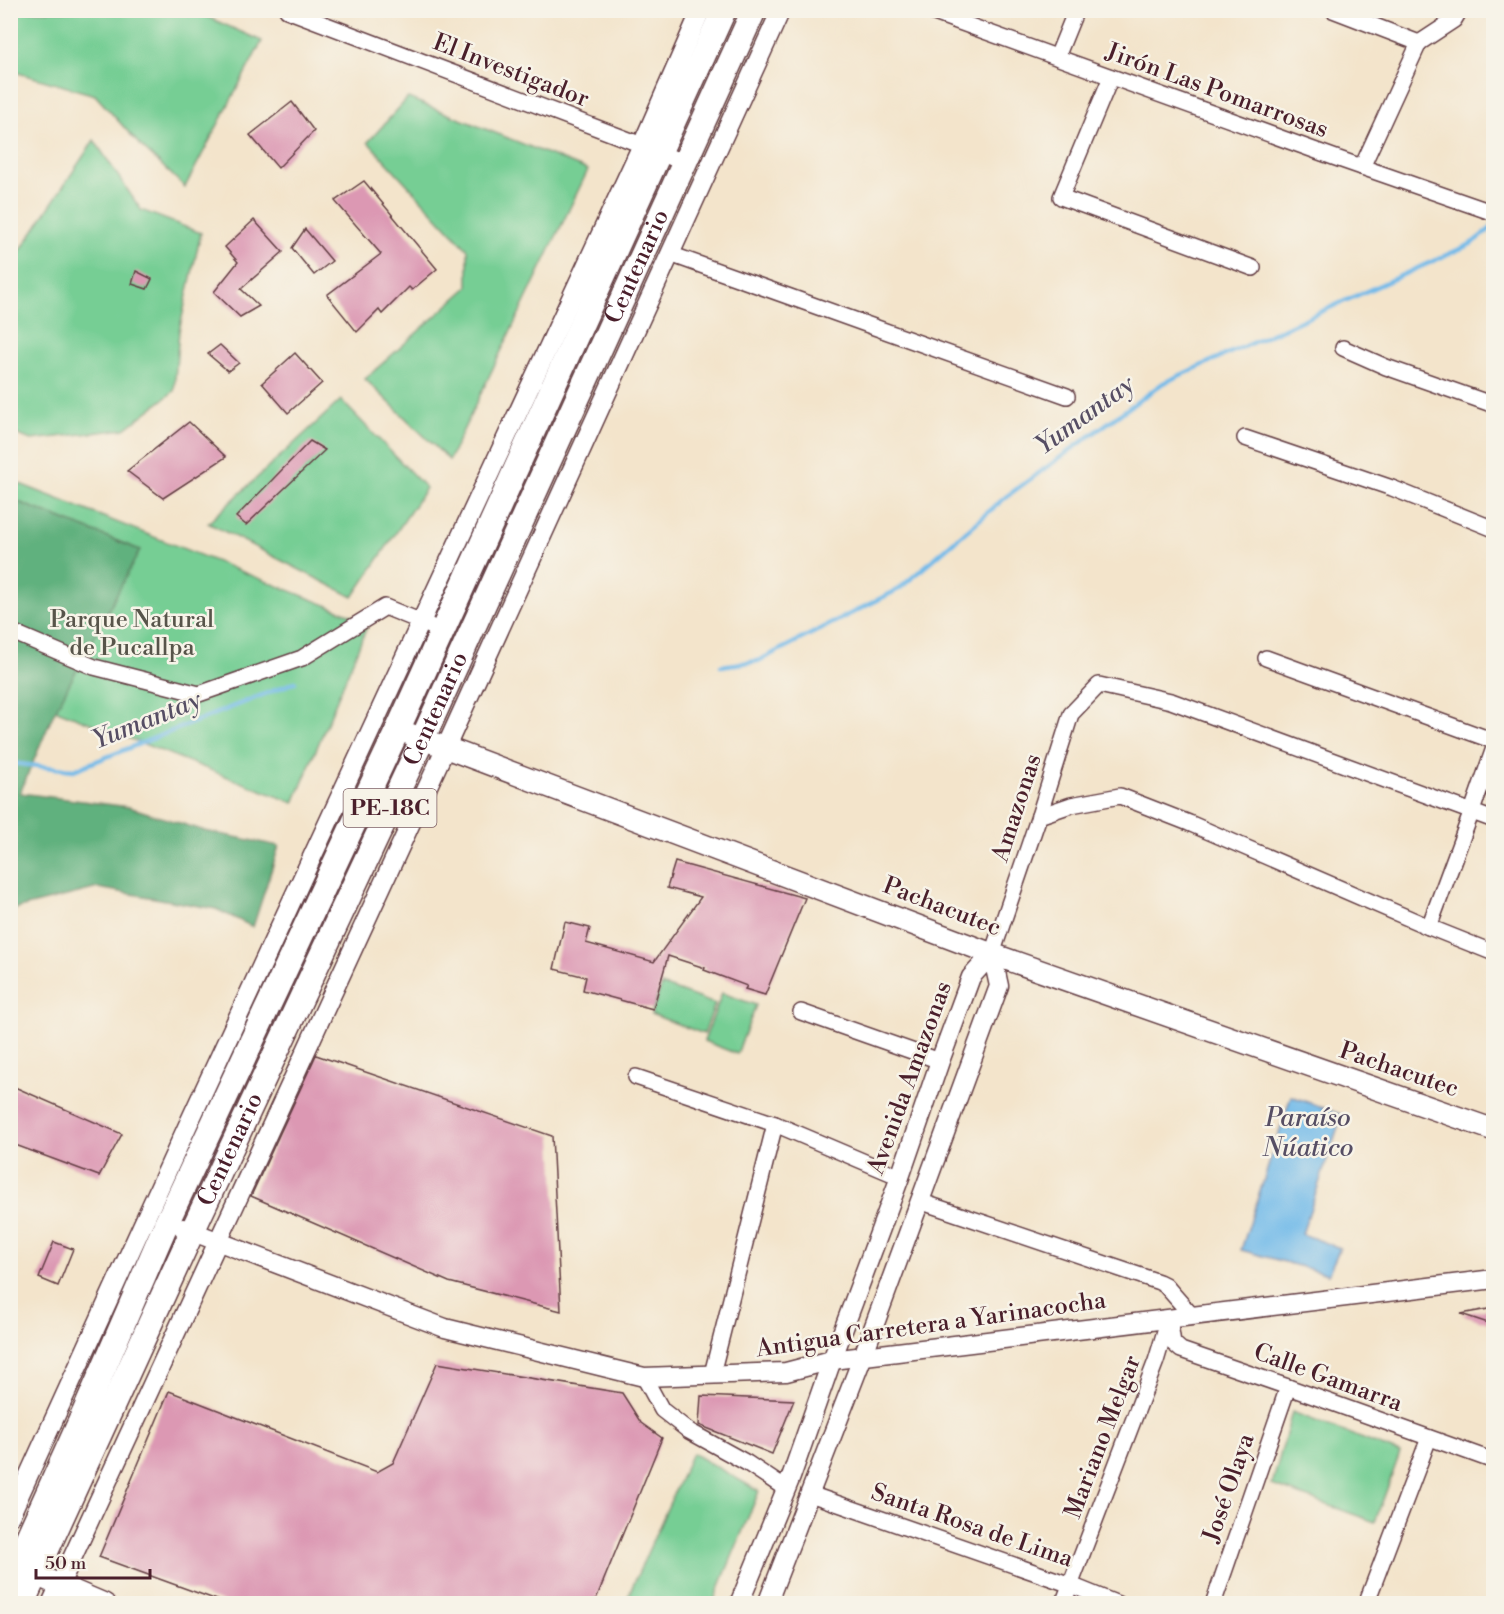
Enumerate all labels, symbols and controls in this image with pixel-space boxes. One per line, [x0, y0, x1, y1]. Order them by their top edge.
street label: El Investigador [429, 27, 593, 115]
street label: Jirón Las Pomarrosas [1101, 36, 1332, 145]
street label: Centenario [598, 205, 676, 329]
water label: Yumantay [1029, 368, 1141, 462]
park label: Parque Natural de Pucallpa [50, 605, 214, 663]
street label: Centenario [397, 647, 475, 771]
water label: Yumantay [88, 684, 206, 756]
street label: Amazonas [985, 750, 1049, 867]
road number: PE-18C [344, 789, 436, 827]
street label: Pachacutec [879, 871, 1005, 943]
street label: Avenida Amazonas [861, 977, 959, 1180]
street label: Pachacutec [1335, 1036, 1463, 1104]
street label: Centenario [191, 1088, 270, 1211]
water label: Paraíso Núatico [1261, 1102, 1354, 1164]
street label: Antigua Carretera a Yarinacocha [753, 1285, 1109, 1365]
street label: Calle Gamarra [1249, 1337, 1407, 1419]
street label: Mariano Melgar [1058, 1351, 1148, 1523]
street label: José Olaya [1196, 1429, 1262, 1547]
street label: Santa Rosa de Lima [867, 1477, 1078, 1575]
scale bar [36, 1542, 150, 1580]
text: 50 m [45, 1552, 87, 1575]

